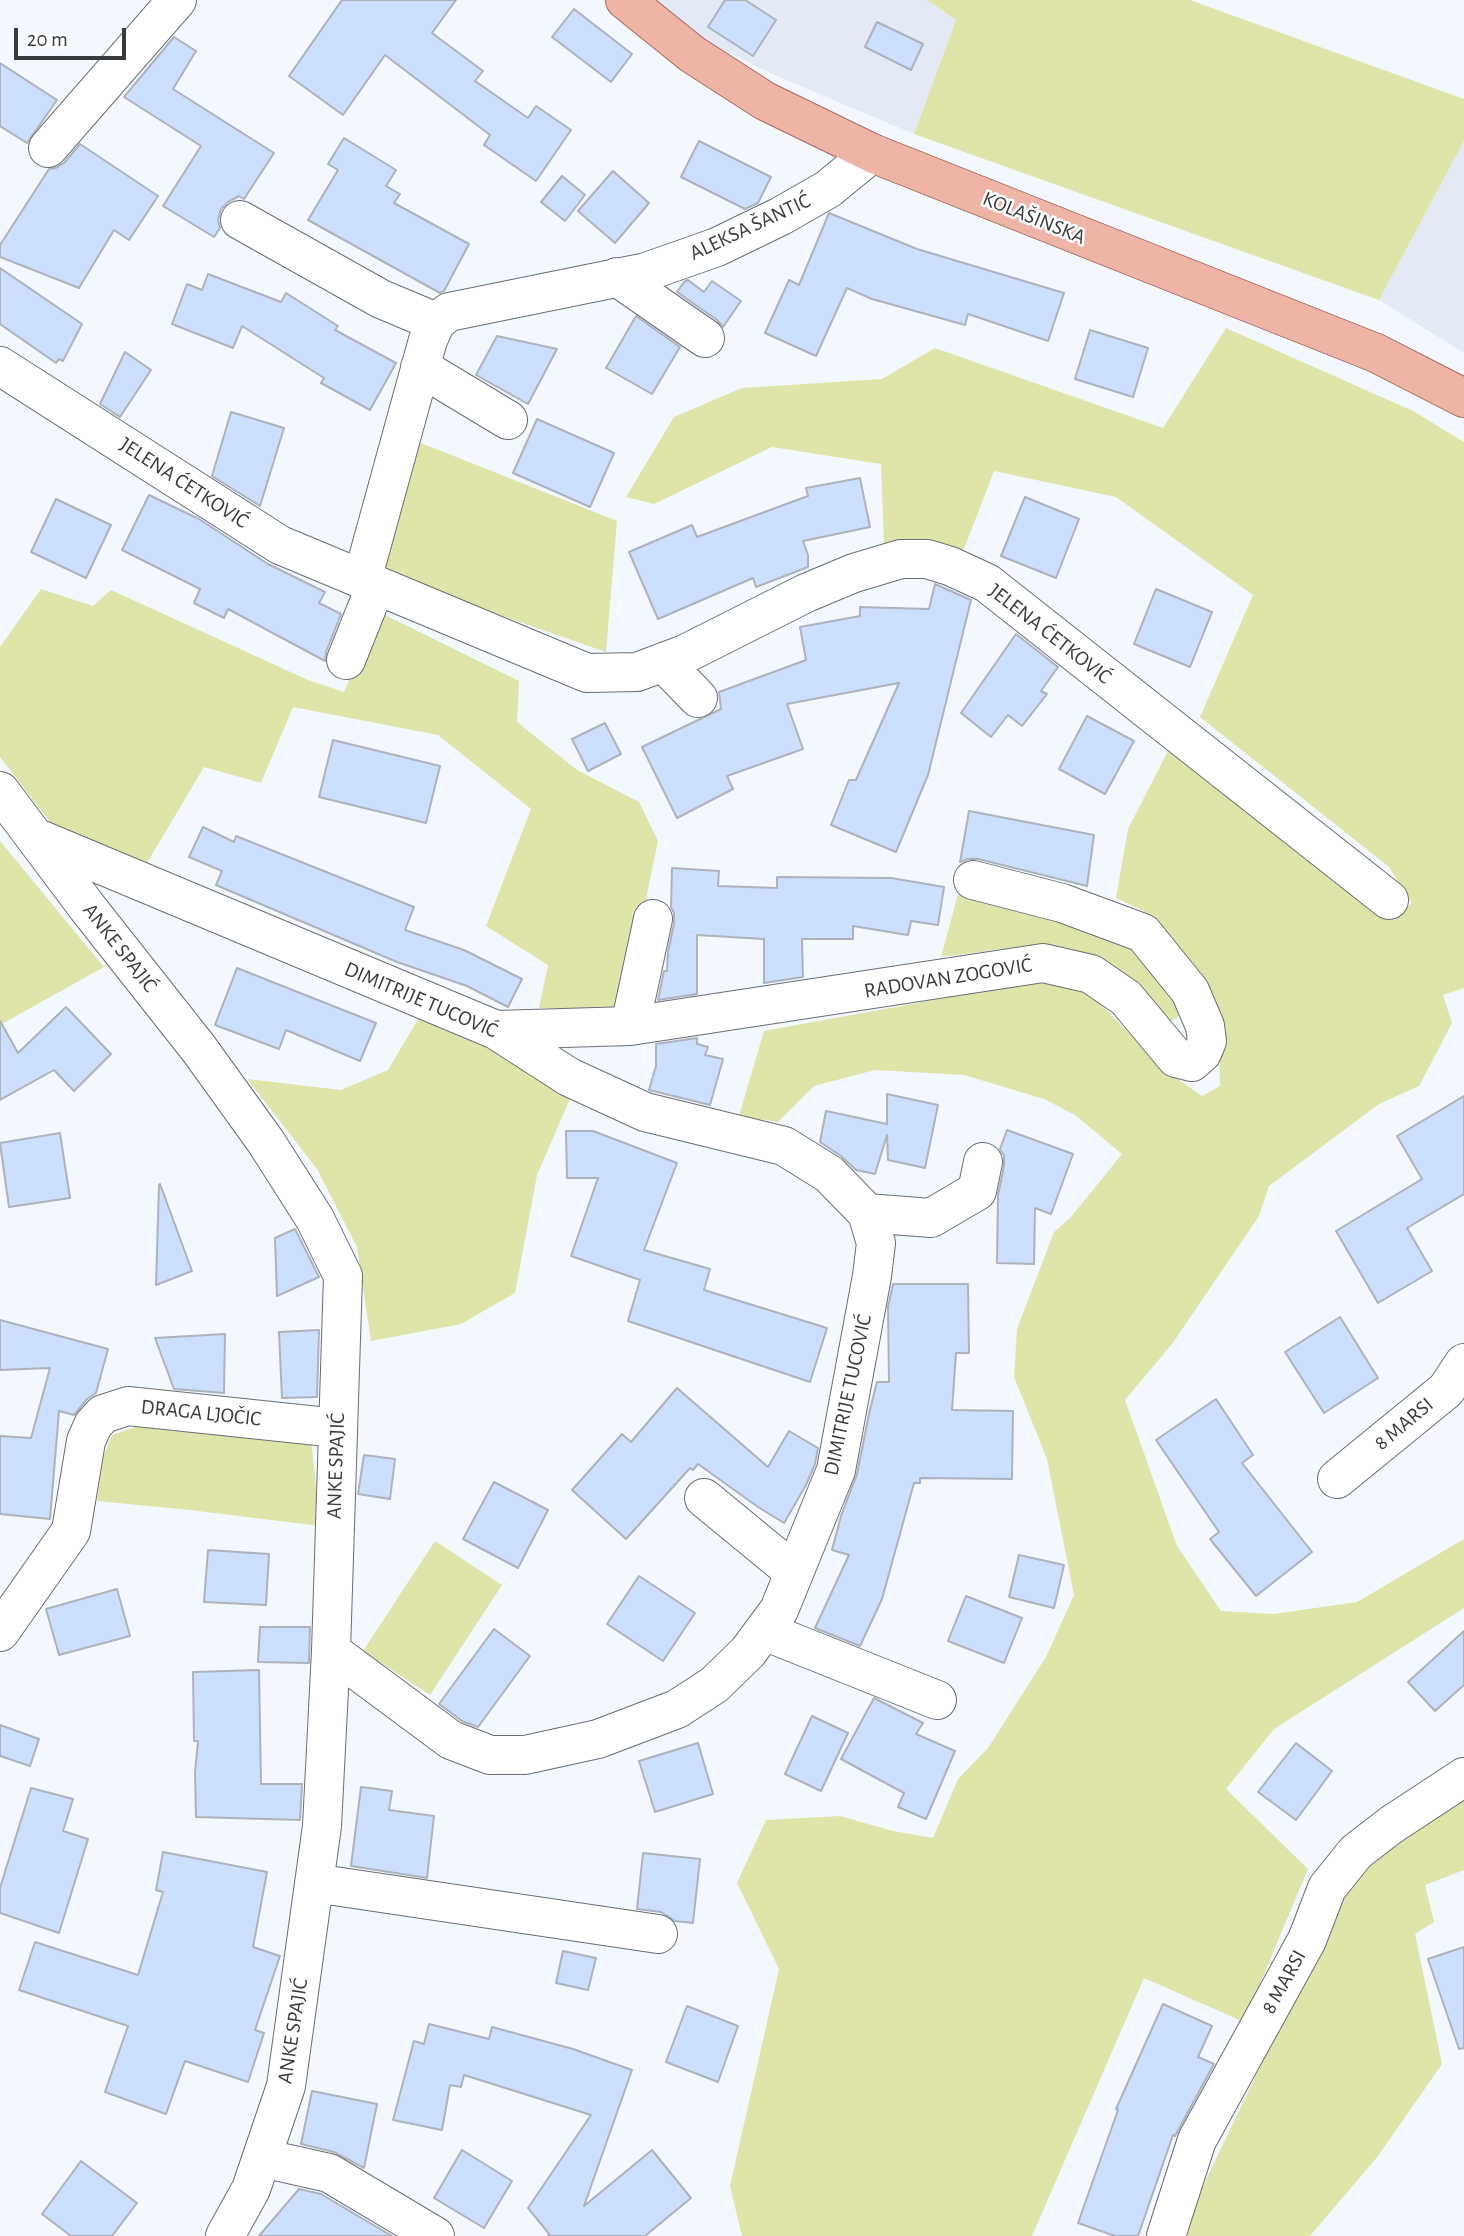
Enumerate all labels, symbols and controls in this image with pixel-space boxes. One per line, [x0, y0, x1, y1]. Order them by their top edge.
scale bar [18, 14, 130, 58]
text: 20 m [27, 29, 68, 50]
street label: KOLAŠINSKA [979, 186, 1089, 250]
street label: ALEKSA ŠANTIĆ [686, 188, 814, 266]
street label: JELENA ĆETKOVIĆ [115, 432, 253, 534]
street label: JELENA ĆETKOVIĆ [984, 578, 1116, 690]
street label: ANKE SPAJIĆ [77, 898, 163, 998]
street label: RADOVAN ZOGOVIĆ [862, 952, 1034, 1004]
street label: DIMITRIJE TUCOVIĆ [341, 956, 501, 1044]
street label: DIMITRIJE TUCOVIĆ [819, 1312, 877, 1478]
street label: 8 MARSI [1369, 1392, 1439, 1456]
street label: DRAGA LJOČIC [140, 1394, 262, 1432]
street label: ANKE SPAJIĆ [322, 1413, 350, 1519]
street label: 8 MARSI [1256, 1946, 1312, 2018]
street label: ANKE SPAJIĆ [272, 1977, 314, 2085]

